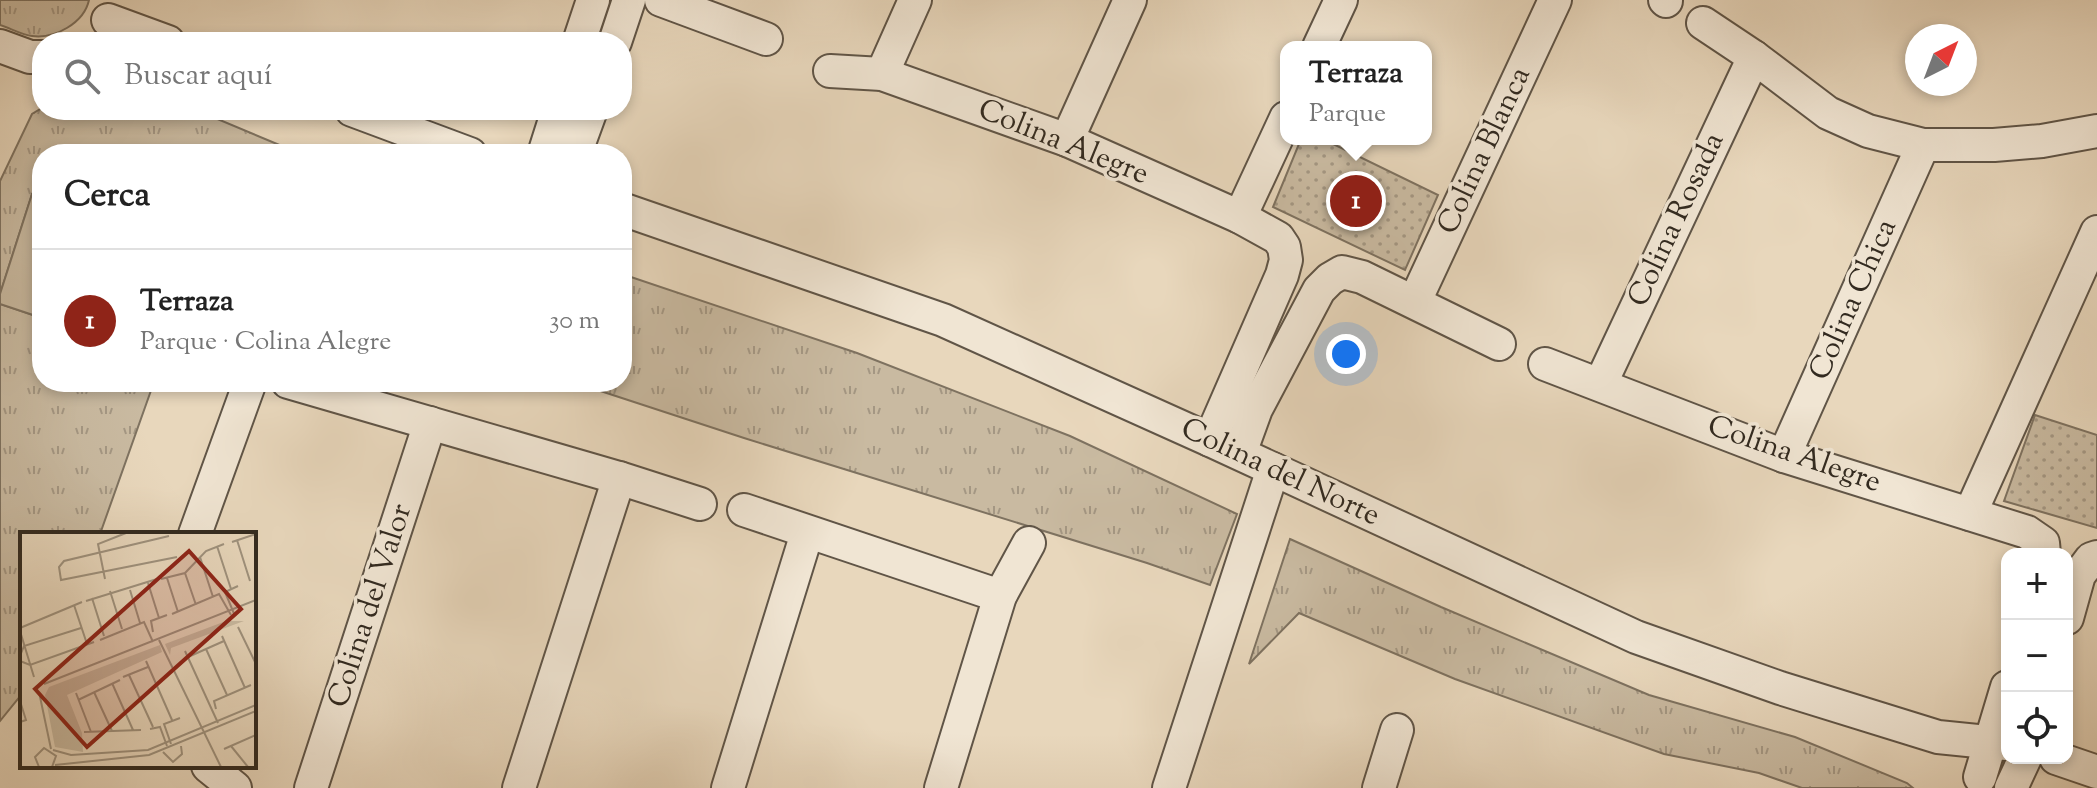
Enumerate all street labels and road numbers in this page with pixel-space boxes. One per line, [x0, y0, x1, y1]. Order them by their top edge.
street label: Colina Blanca [1427, 60, 1543, 242]
street label: Colina Alegre [971, 89, 1155, 197]
street label: Colina Rosada [1618, 126, 1736, 314]
street label: Colina Chica [1799, 213, 1909, 387]
street label: Colina Alegre [1702, 405, 1886, 505]
street label: Colina del Norte [1173, 408, 1387, 538]
street label: Colina del Valor [318, 499, 424, 713]

